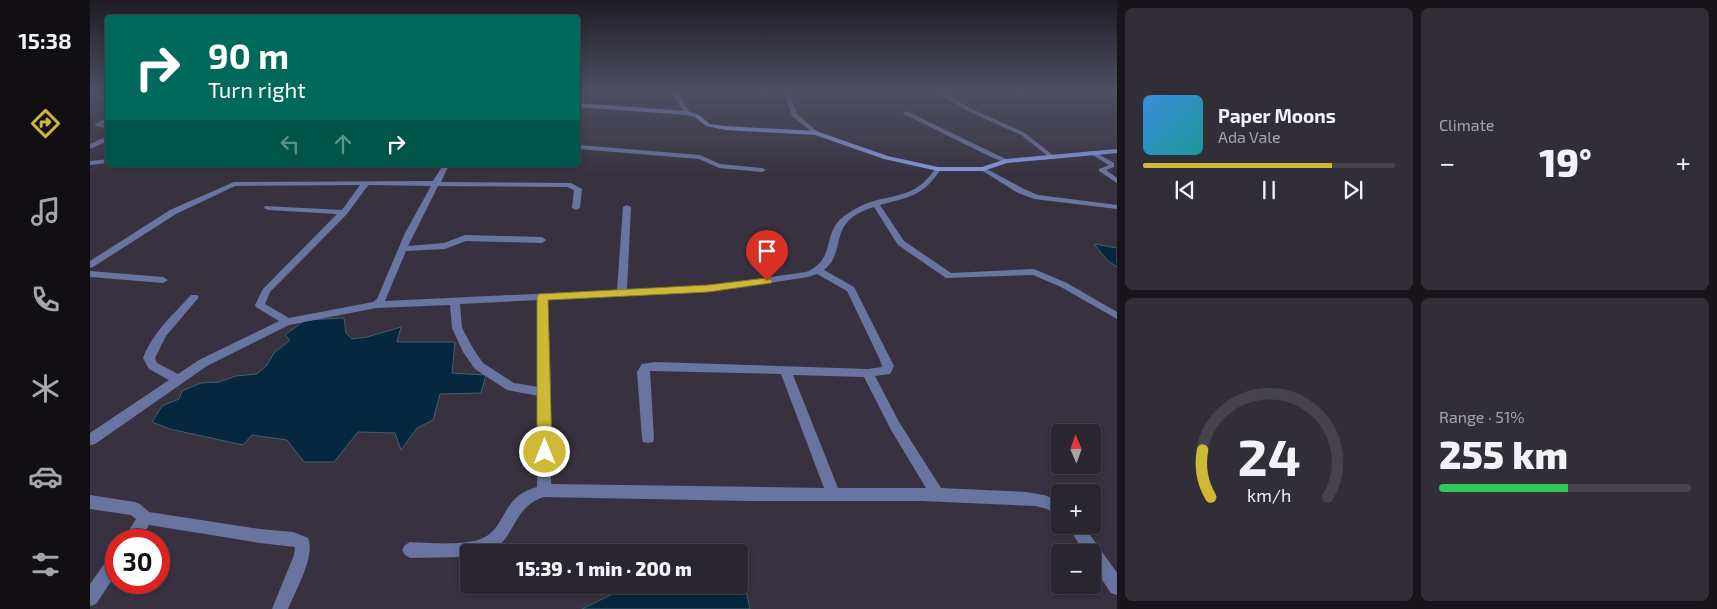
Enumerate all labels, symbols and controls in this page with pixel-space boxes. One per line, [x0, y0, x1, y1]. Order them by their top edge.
text: 15:38 [18, 27, 72, 53]
text: 90 m [208, 34, 289, 76]
icon: right [125, 35, 190, 100]
text: Turn right [208, 76, 306, 102]
text: Paper Moons [1218, 104, 1336, 127]
icon: directions [28, 106, 63, 141]
text: Climate [1439, 115, 1494, 134]
text: Ada Vale [1218, 127, 1281, 146]
icon: left [276, 130, 304, 158]
icon: ahead [329, 130, 357, 158]
icon: right [382, 130, 410, 158]
text: 19° [1539, 139, 1592, 185]
text: − [1439, 145, 1455, 179]
text: + [1676, 145, 1691, 179]
icon: previous [1171, 176, 1199, 204]
icon: pause [1255, 176, 1283, 204]
icon: next [1339, 176, 1367, 204]
icon: music [28, 194, 63, 229]
pin [746, 230, 788, 281]
icon: arrive [753, 237, 781, 265]
icon: phone [28, 282, 63, 317]
icon: climate [28, 371, 63, 406]
text: Range · 51% [1439, 407, 1525, 426]
north arrow [1051, 424, 1101, 474]
map controls [1051, 424, 1101, 594]
text: 24 [1237, 424, 1301, 486]
position arrow [518, 425, 570, 477]
text: 255 km [1439, 431, 1568, 477]
icon: car [28, 459, 63, 494]
button: + [1051, 484, 1101, 534]
text: km/h [1247, 484, 1291, 506]
speed limit sign: 30 [105, 529, 170, 594]
button: − [1051, 544, 1101, 594]
icon: filters [28, 547, 63, 582]
text: 15:39 · 1 min · 200 m [516, 557, 692, 580]

